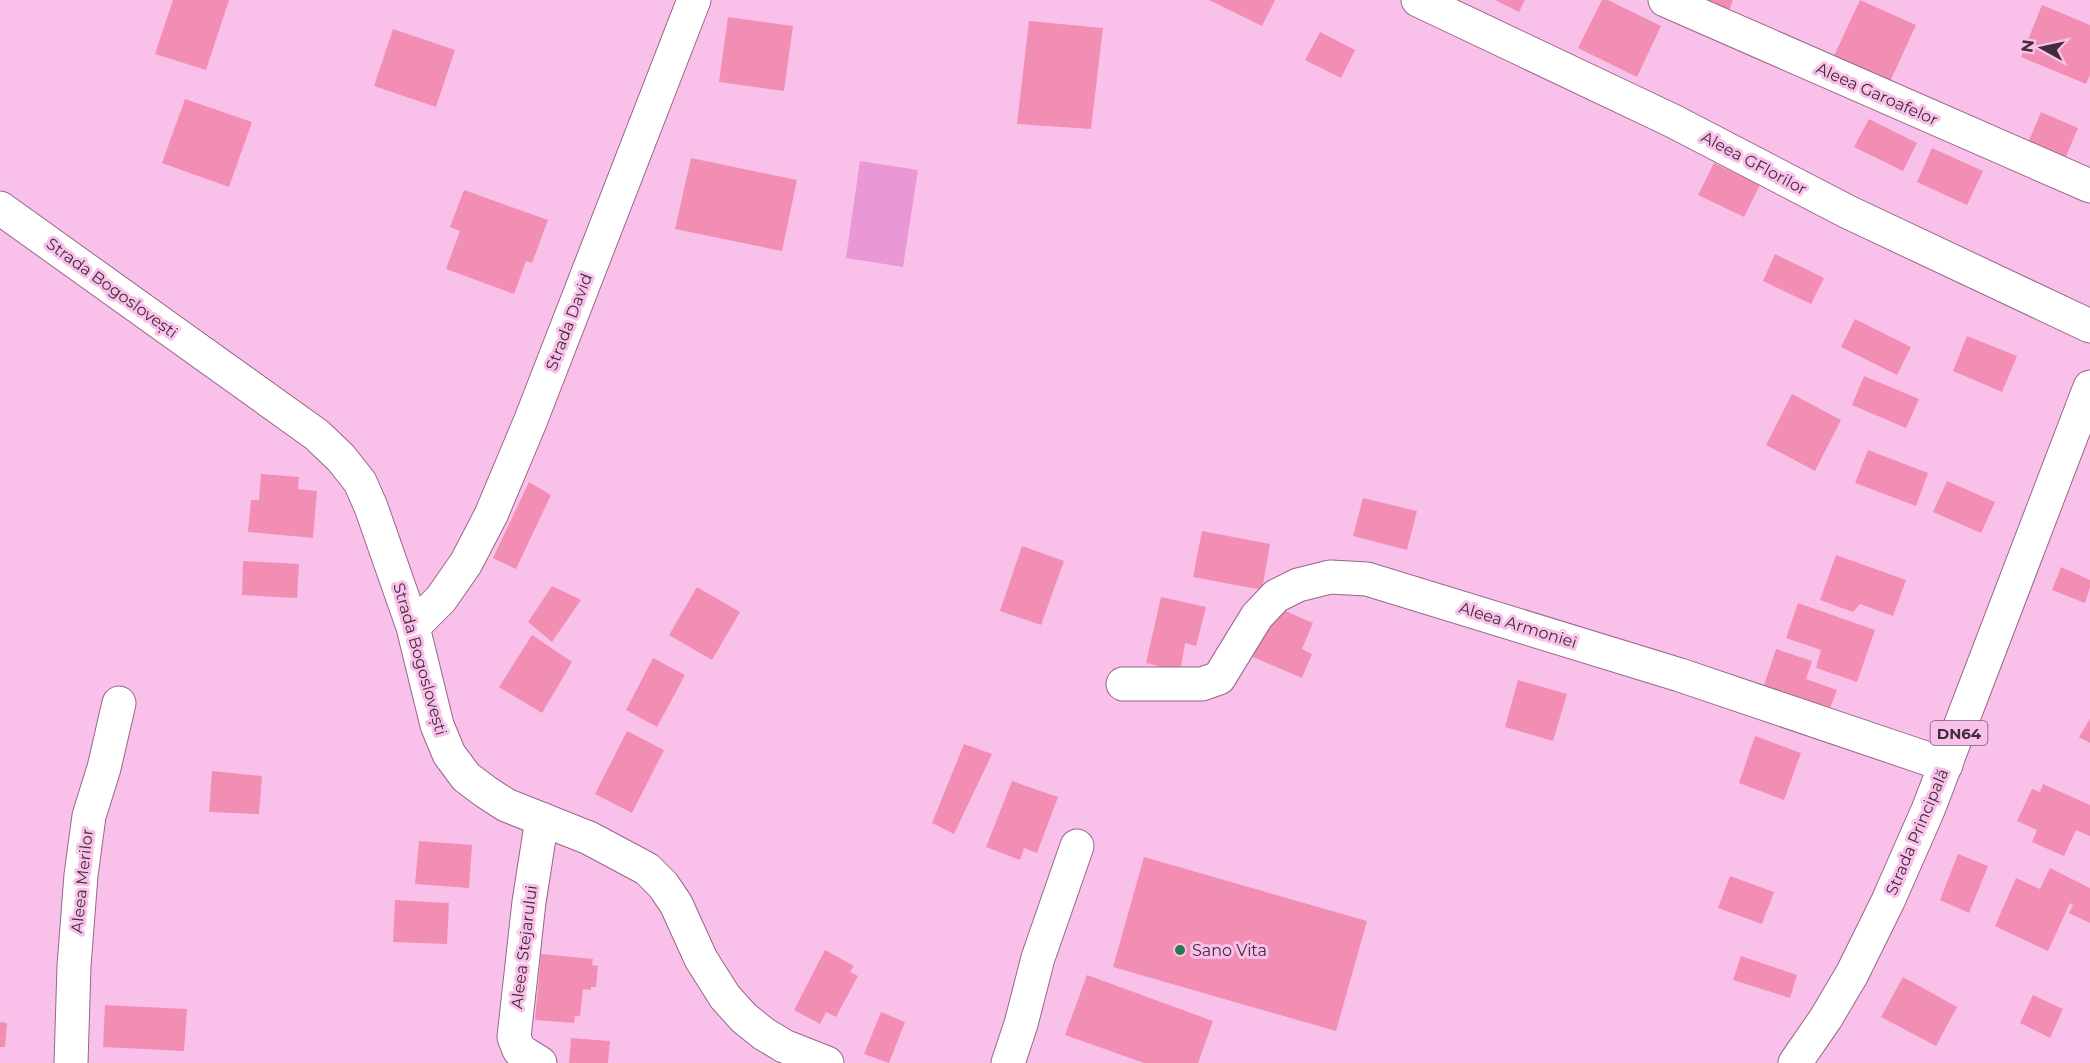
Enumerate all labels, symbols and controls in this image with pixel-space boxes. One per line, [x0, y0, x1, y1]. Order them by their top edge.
north arrow [2012, 18, 2072, 78]
text: N [2017, 38, 2038, 54]
street label: Aleea Garoafelor [1813, 59, 1941, 129]
street label: Aleea GFlorilor [1698, 127, 1810, 199]
street label: Strada Bogoslovești [42, 234, 181, 343]
street label: Strada David [542, 271, 596, 373]
street label: Strada Bogoslovești [388, 581, 451, 738]
street label: Aleea Armoniei [1457, 598, 1579, 652]
road number: DN64 [1930, 721, 1988, 745]
street label: Strada Principală [1882, 766, 1952, 898]
street label: Aleea Merilor [67, 828, 97, 934]
street label: Aleea Stejarului [507, 884, 541, 1010]
place label: Sano Vita [1192, 941, 1267, 960]
marker: Sano Vita [1173, 943, 1187, 957]

